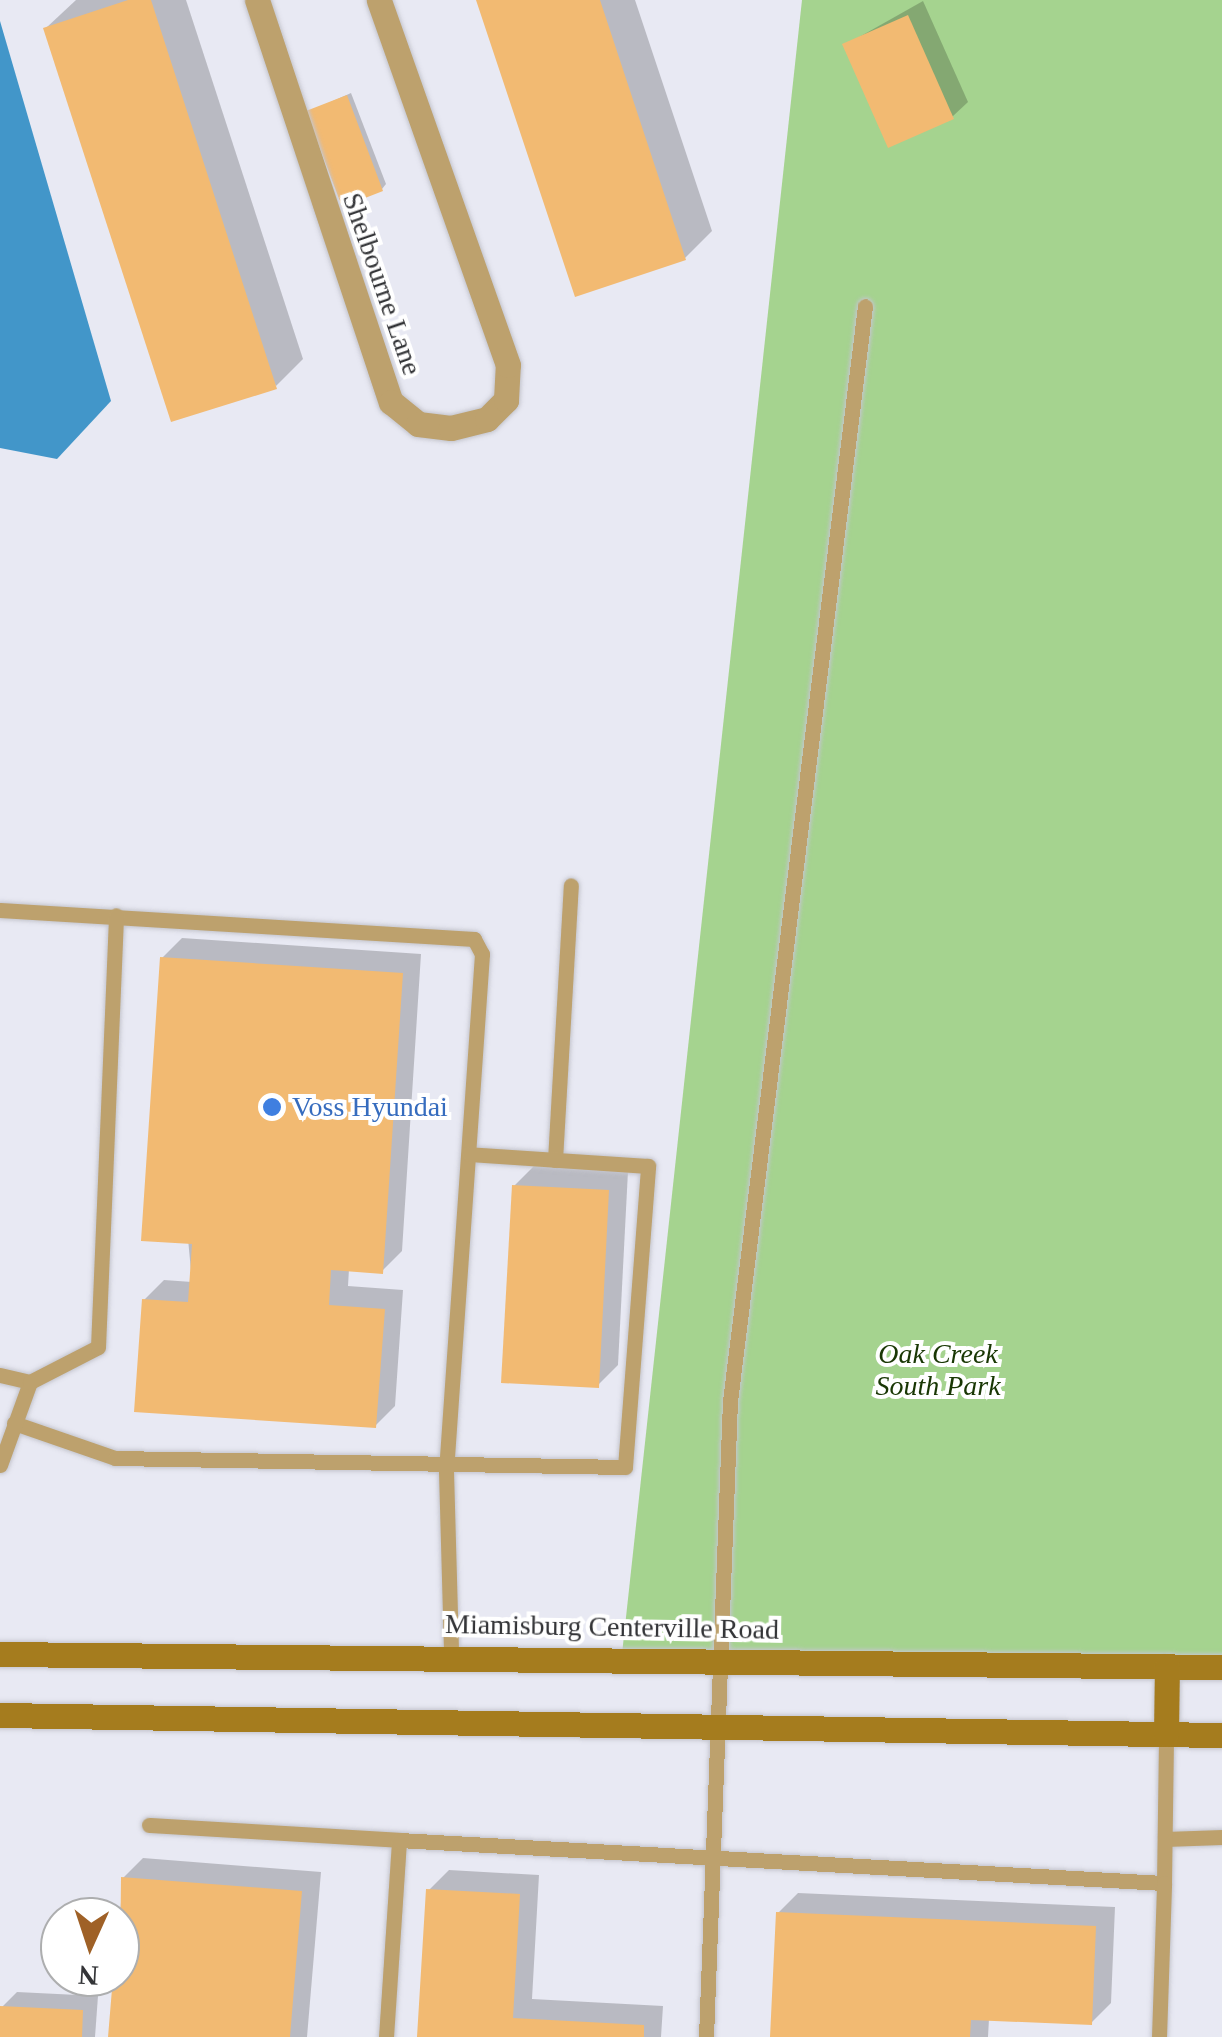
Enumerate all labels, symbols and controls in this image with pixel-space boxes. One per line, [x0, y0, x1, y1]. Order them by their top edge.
street label: Shelbourne Lane [335, 188, 429, 380]
place label: Voss Hyundai [292, 1090, 448, 1124]
marker: Voss Hyundai [261, 1096, 283, 1118]
park label: Oak Creek South Park [875, 1337, 1001, 1403]
street label: Miamisburg Centerville Road [445, 1607, 779, 1647]
north arrow [40, 1897, 140, 1997]
text: N [78, 1959, 99, 1991]

